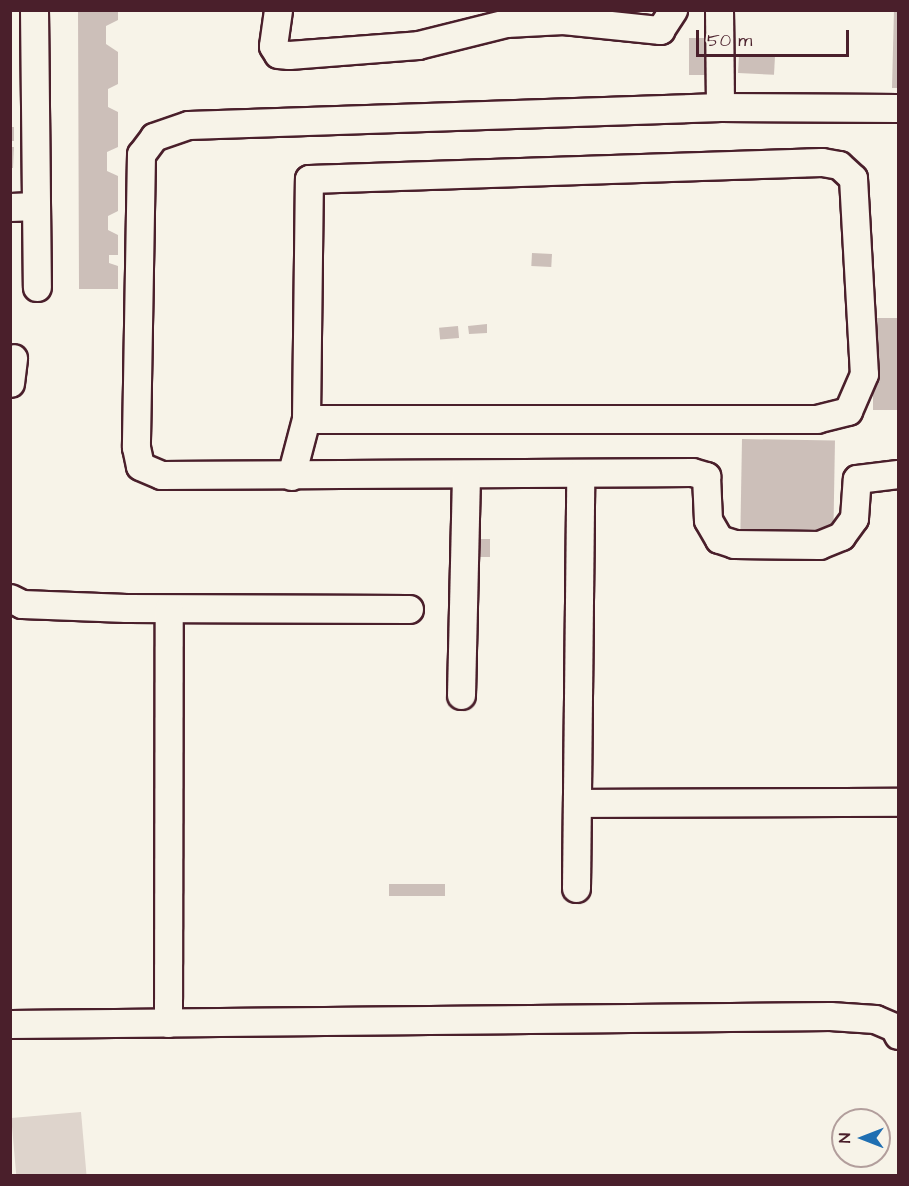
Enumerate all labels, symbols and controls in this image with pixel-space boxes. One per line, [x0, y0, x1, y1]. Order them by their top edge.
scale bar [699, 18, 852, 56]
text: 50 m [707, 28, 752, 53]
north arrow [831, 1108, 891, 1168]
text: N [834, 1133, 856, 1143]

